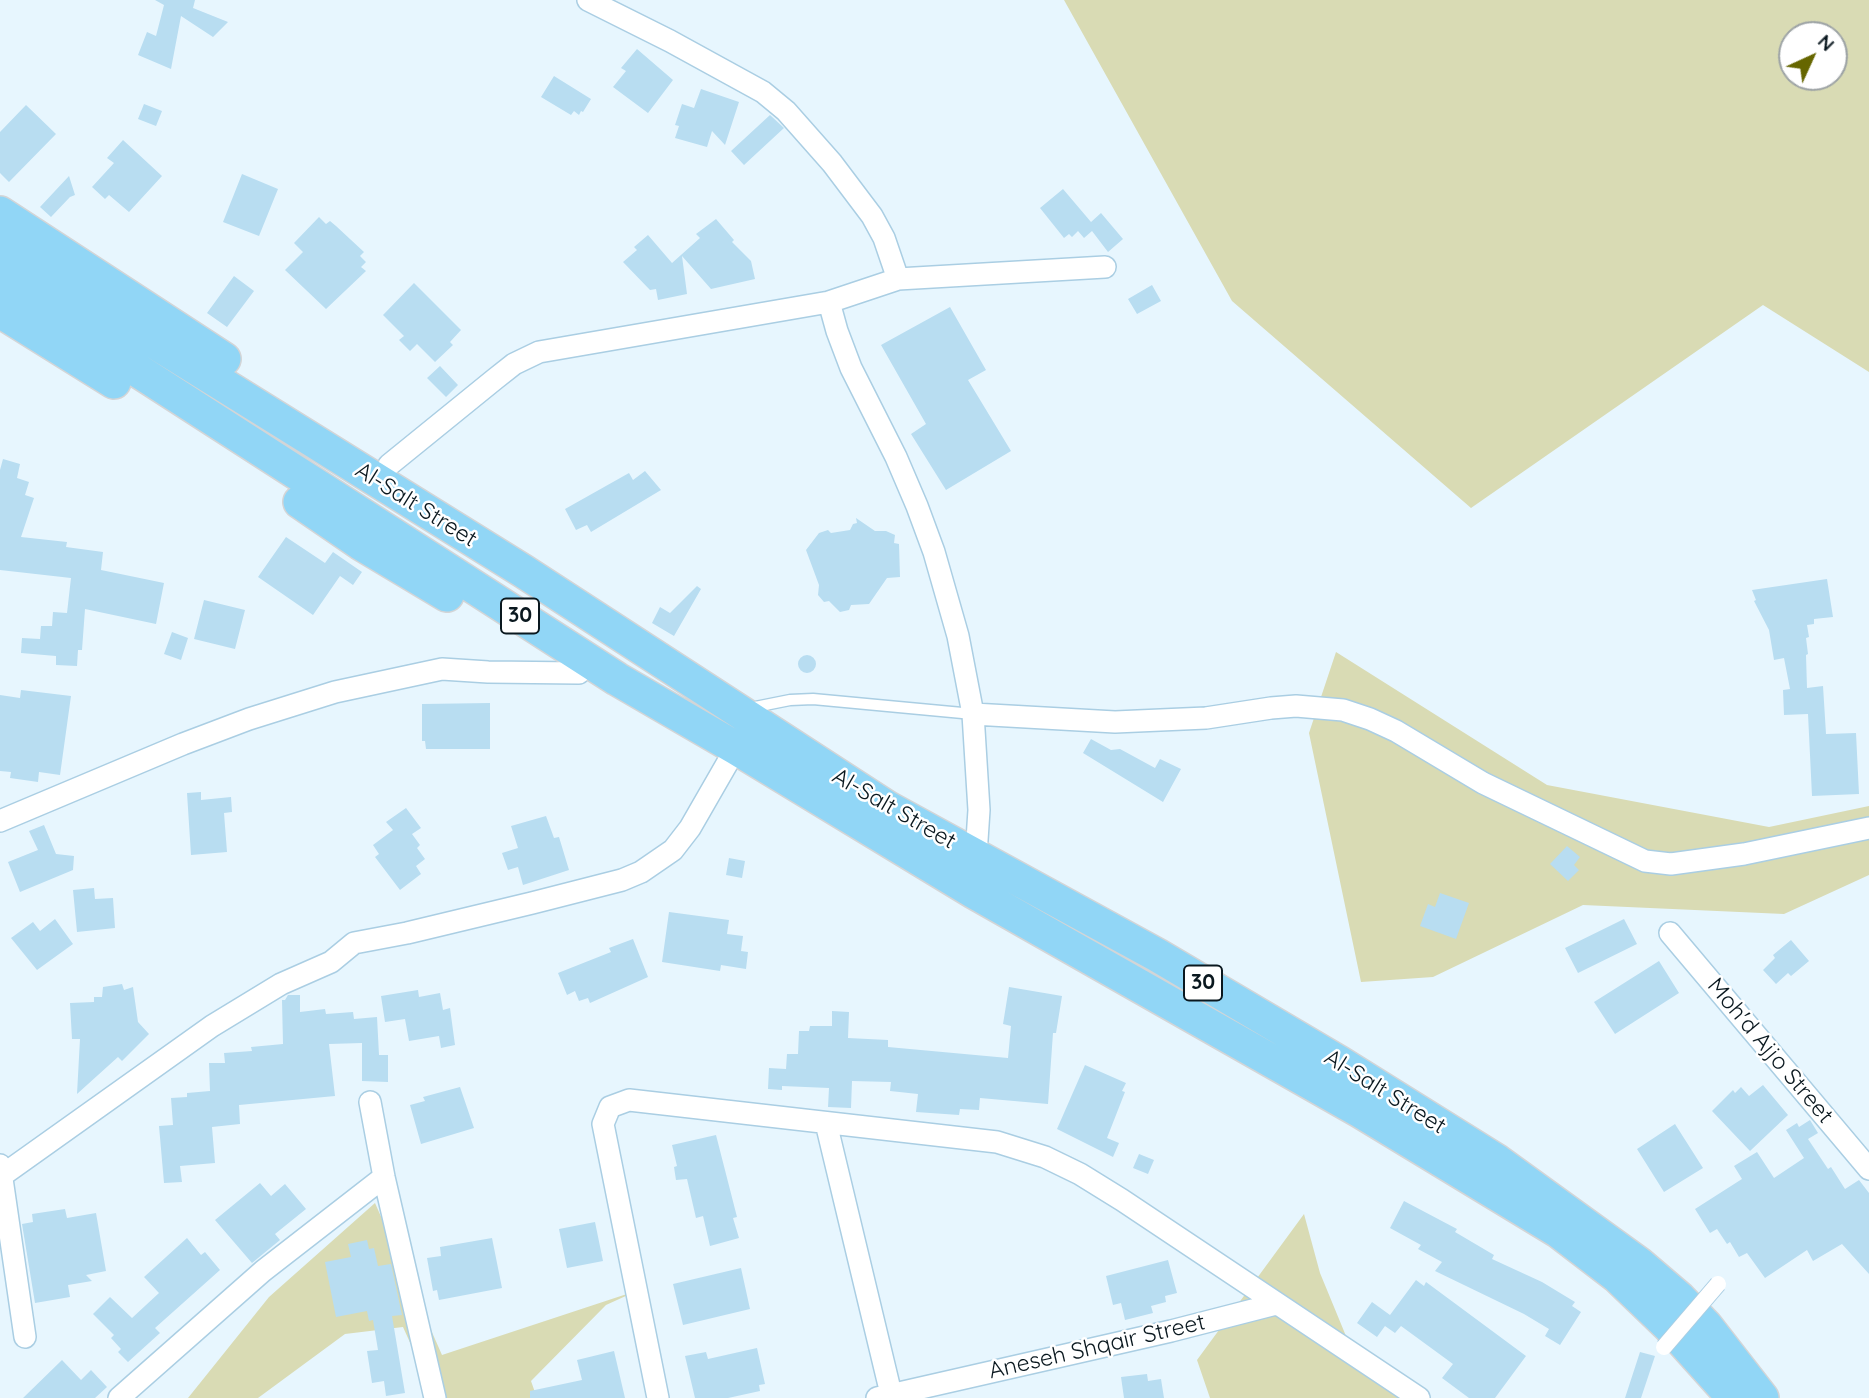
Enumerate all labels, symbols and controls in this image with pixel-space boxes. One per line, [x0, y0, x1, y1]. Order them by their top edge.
north arrow [1778, 21, 1848, 91]
text: N [1813, 29, 1840, 56]
street label: Al-Salt Street [350, 457, 482, 553]
road number: 30 [501, 598, 539, 634]
street label: Al-Salt Street [827, 763, 961, 855]
road number: 30 [1184, 965, 1222, 1000]
street label: Moh'd Ajjo Street [1701, 973, 1839, 1129]
street label: Al-Salt Street [1319, 1044, 1451, 1140]
street label: Aneseh Shqair Street [986, 1309, 1208, 1385]

